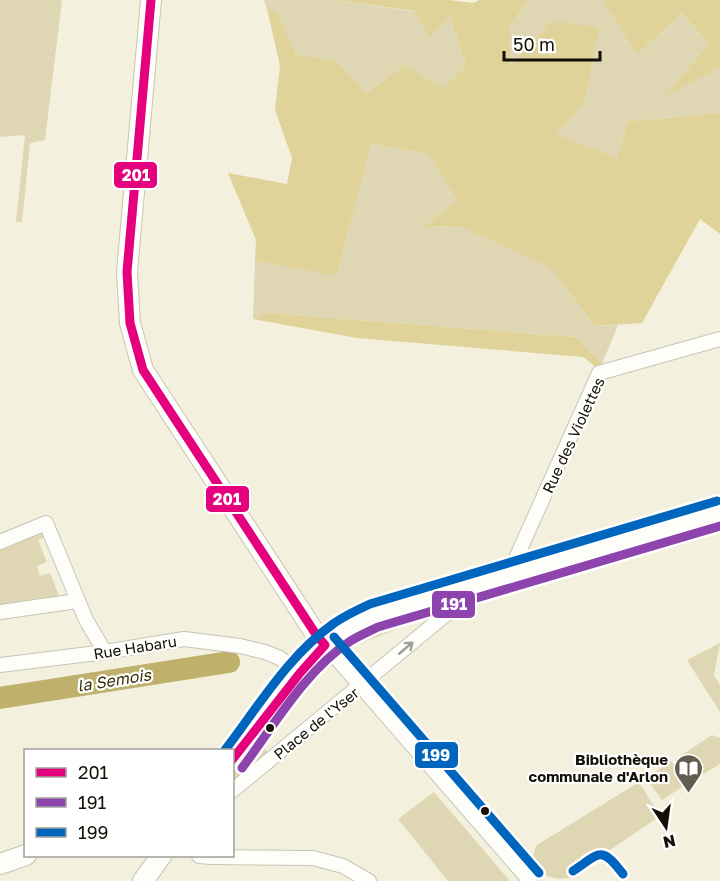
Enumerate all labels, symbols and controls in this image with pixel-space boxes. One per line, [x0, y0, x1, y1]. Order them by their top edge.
scale bar [504, 24, 600, 62]
text: 50 m [513, 33, 555, 55]
line badge: 201 [113, 161, 158, 189]
text: 201 [122, 165, 150, 185]
street label: Rue des Violettes [538, 374, 608, 496]
line badge: 201 [205, 485, 250, 513]
text: 201 [213, 489, 241, 509]
line badge: 191 [431, 590, 476, 619]
text: 191 [441, 594, 467, 614]
street label: Rue Habaru [92, 632, 178, 662]
one-way arrow [398, 641, 413, 655]
water label: la Semois [76, 664, 154, 696]
street label: Place de l'Yser [270, 683, 362, 763]
unlabelled marker [264, 722, 276, 734]
line badge: 199 [414, 741, 459, 769]
text: 199 [422, 745, 450, 765]
legend [24, 749, 234, 857]
place label: Bibliothèque communale d'Arlon [529, 750, 668, 785]
library icon: Bibliothèque communale d'Arlon [673, 752, 705, 794]
text: 201 [78, 761, 109, 783]
text: 191 [78, 791, 107, 813]
north arrow [636, 797, 696, 857]
unlabelled marker [479, 805, 491, 817]
text: 199 [78, 821, 109, 843]
text: N [661, 831, 678, 853]

